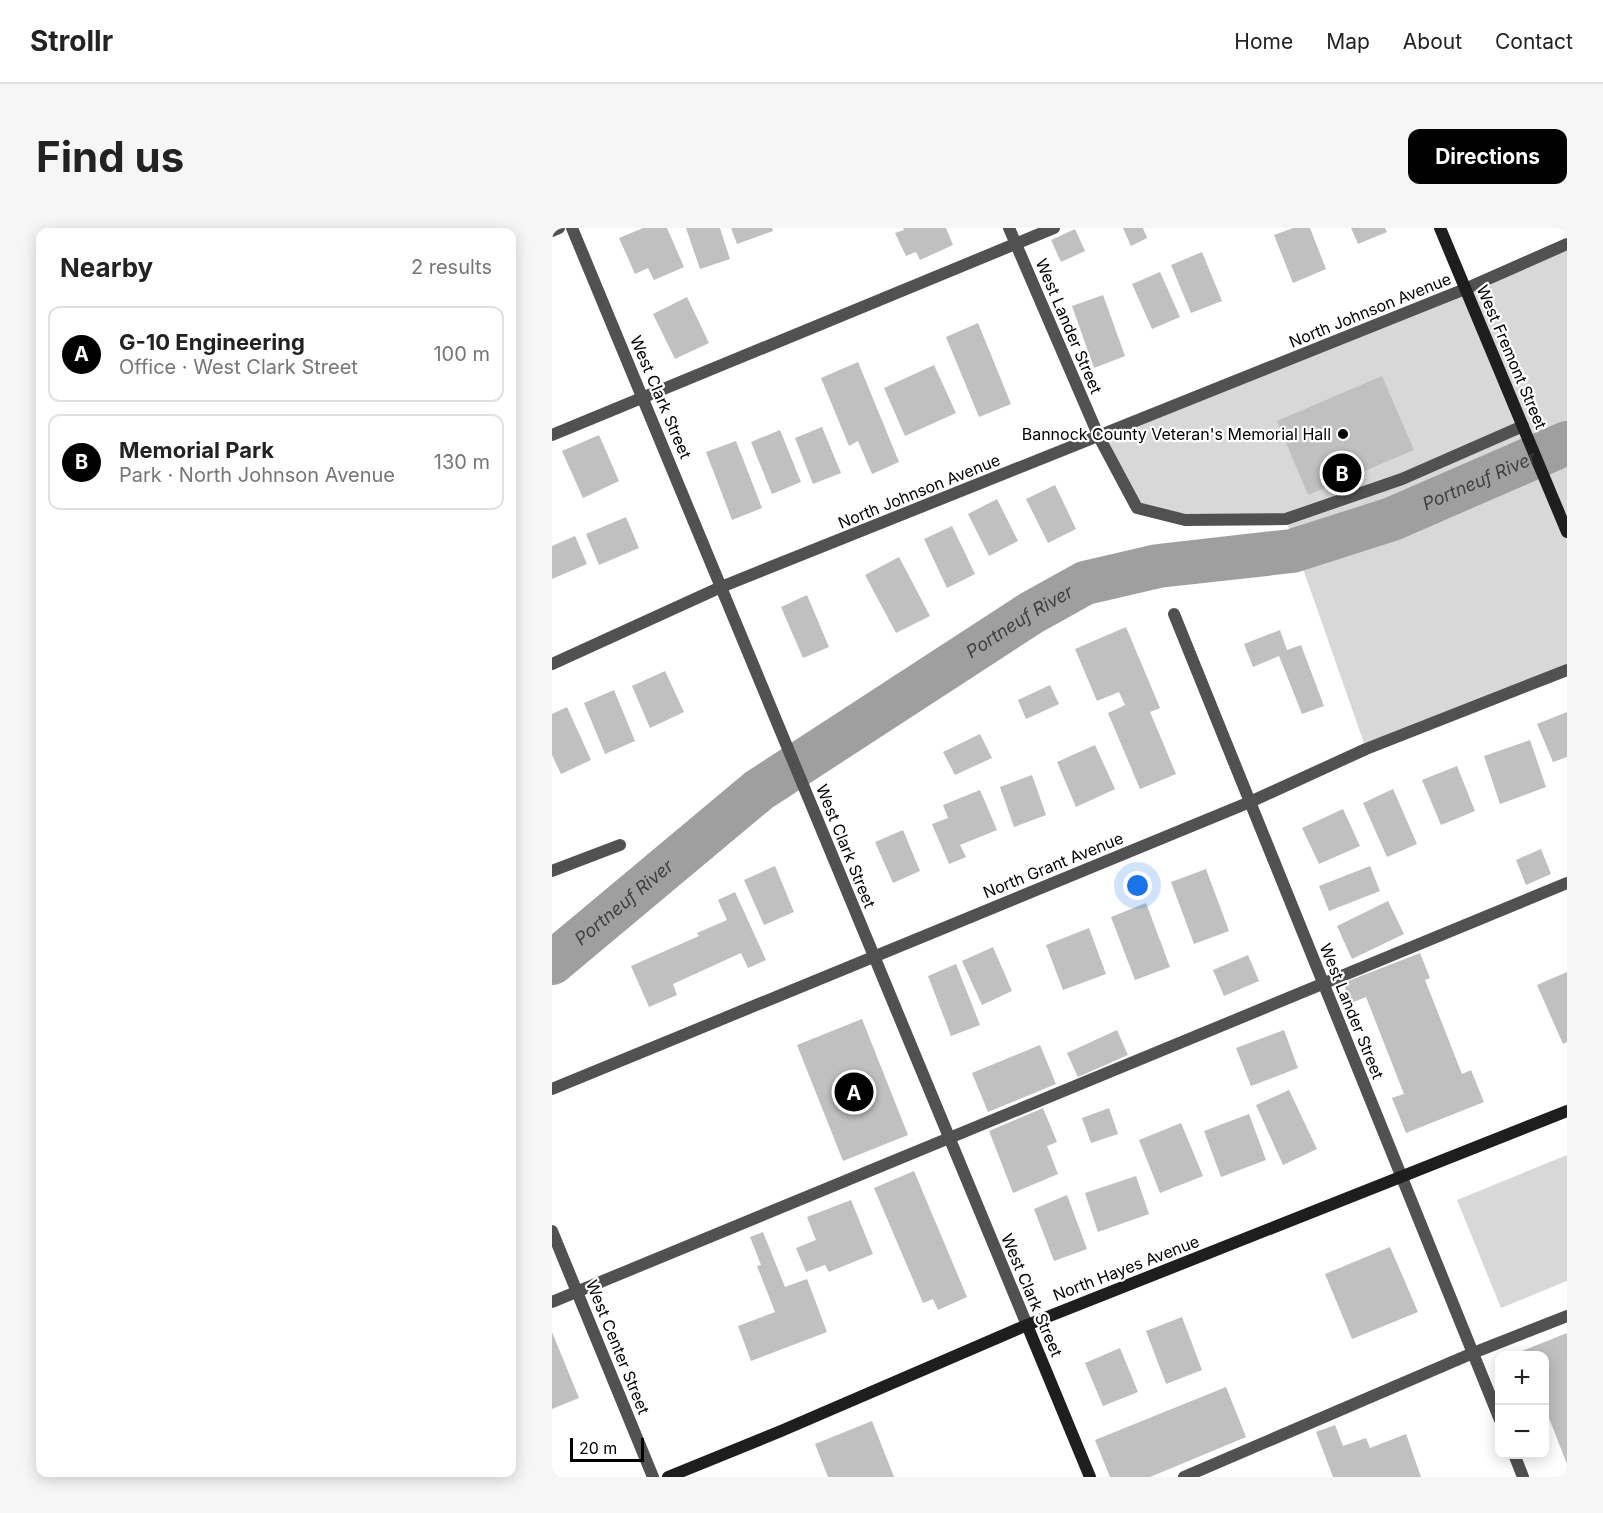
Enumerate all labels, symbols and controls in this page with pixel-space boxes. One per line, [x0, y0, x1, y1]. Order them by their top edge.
text: Strollr [30, 24, 113, 58]
text: Home [1234, 29, 1293, 54]
text: Map [1326, 29, 1370, 54]
text: About [1403, 29, 1462, 54]
text: Contact [1495, 29, 1573, 54]
button: Directions [1408, 129, 1567, 184]
text: Find us [36, 131, 184, 182]
text: Nearby [60, 252, 153, 283]
text: 2 results [411, 255, 492, 279]
street label: West Lander Street [1032, 255, 1106, 397]
street label: North Johnson Avenue [1286, 268, 1454, 352]
street label: West Fremont Street [1473, 282, 1551, 432]
text: G-10 Engineering [119, 329, 305, 355]
street label: West Clark Street [626, 332, 696, 462]
text: A [74, 342, 89, 366]
text: 100 m [433, 342, 490, 366]
text: Office · West Clark Street [119, 355, 358, 379]
place label: Bannock County Veteran's Memorial Hall [1022, 424, 1331, 444]
marker: Bannock County Veteran's Memorial Hall [1336, 427, 1350, 441]
text: Memorial Park [119, 437, 274, 463]
water label: Portneuf River [1419, 446, 1540, 514]
street label: North Johnson Avenue [835, 449, 1003, 533]
text: B [75, 450, 88, 474]
text: 130 m [434, 450, 490, 474]
pin: B [1322, 450, 1362, 496]
text: Park · North Johnson Avenue [119, 463, 395, 487]
water label: Portneuf River [962, 580, 1078, 662]
street label: West Clark Street [812, 781, 880, 911]
street label: North Grant Avenue [980, 828, 1126, 902]
water label: Portneuf River [570, 855, 678, 949]
your location [1123, 871, 1152, 900]
street label: West Lander Street [1316, 940, 1388, 1082]
pin: A [834, 1070, 874, 1114]
street label: West Clark Street [997, 1230, 1067, 1360]
street label: North Hayes Avenue [1050, 1231, 1202, 1305]
street label: West Center Street [582, 1277, 654, 1417]
map controls [1495, 1351, 1549, 1459]
button: + [1495, 1351, 1549, 1405]
button: − [1495, 1405, 1549, 1459]
scale bar [570, 1435, 644, 1462]
text: 20 m [579, 1438, 617, 1458]

